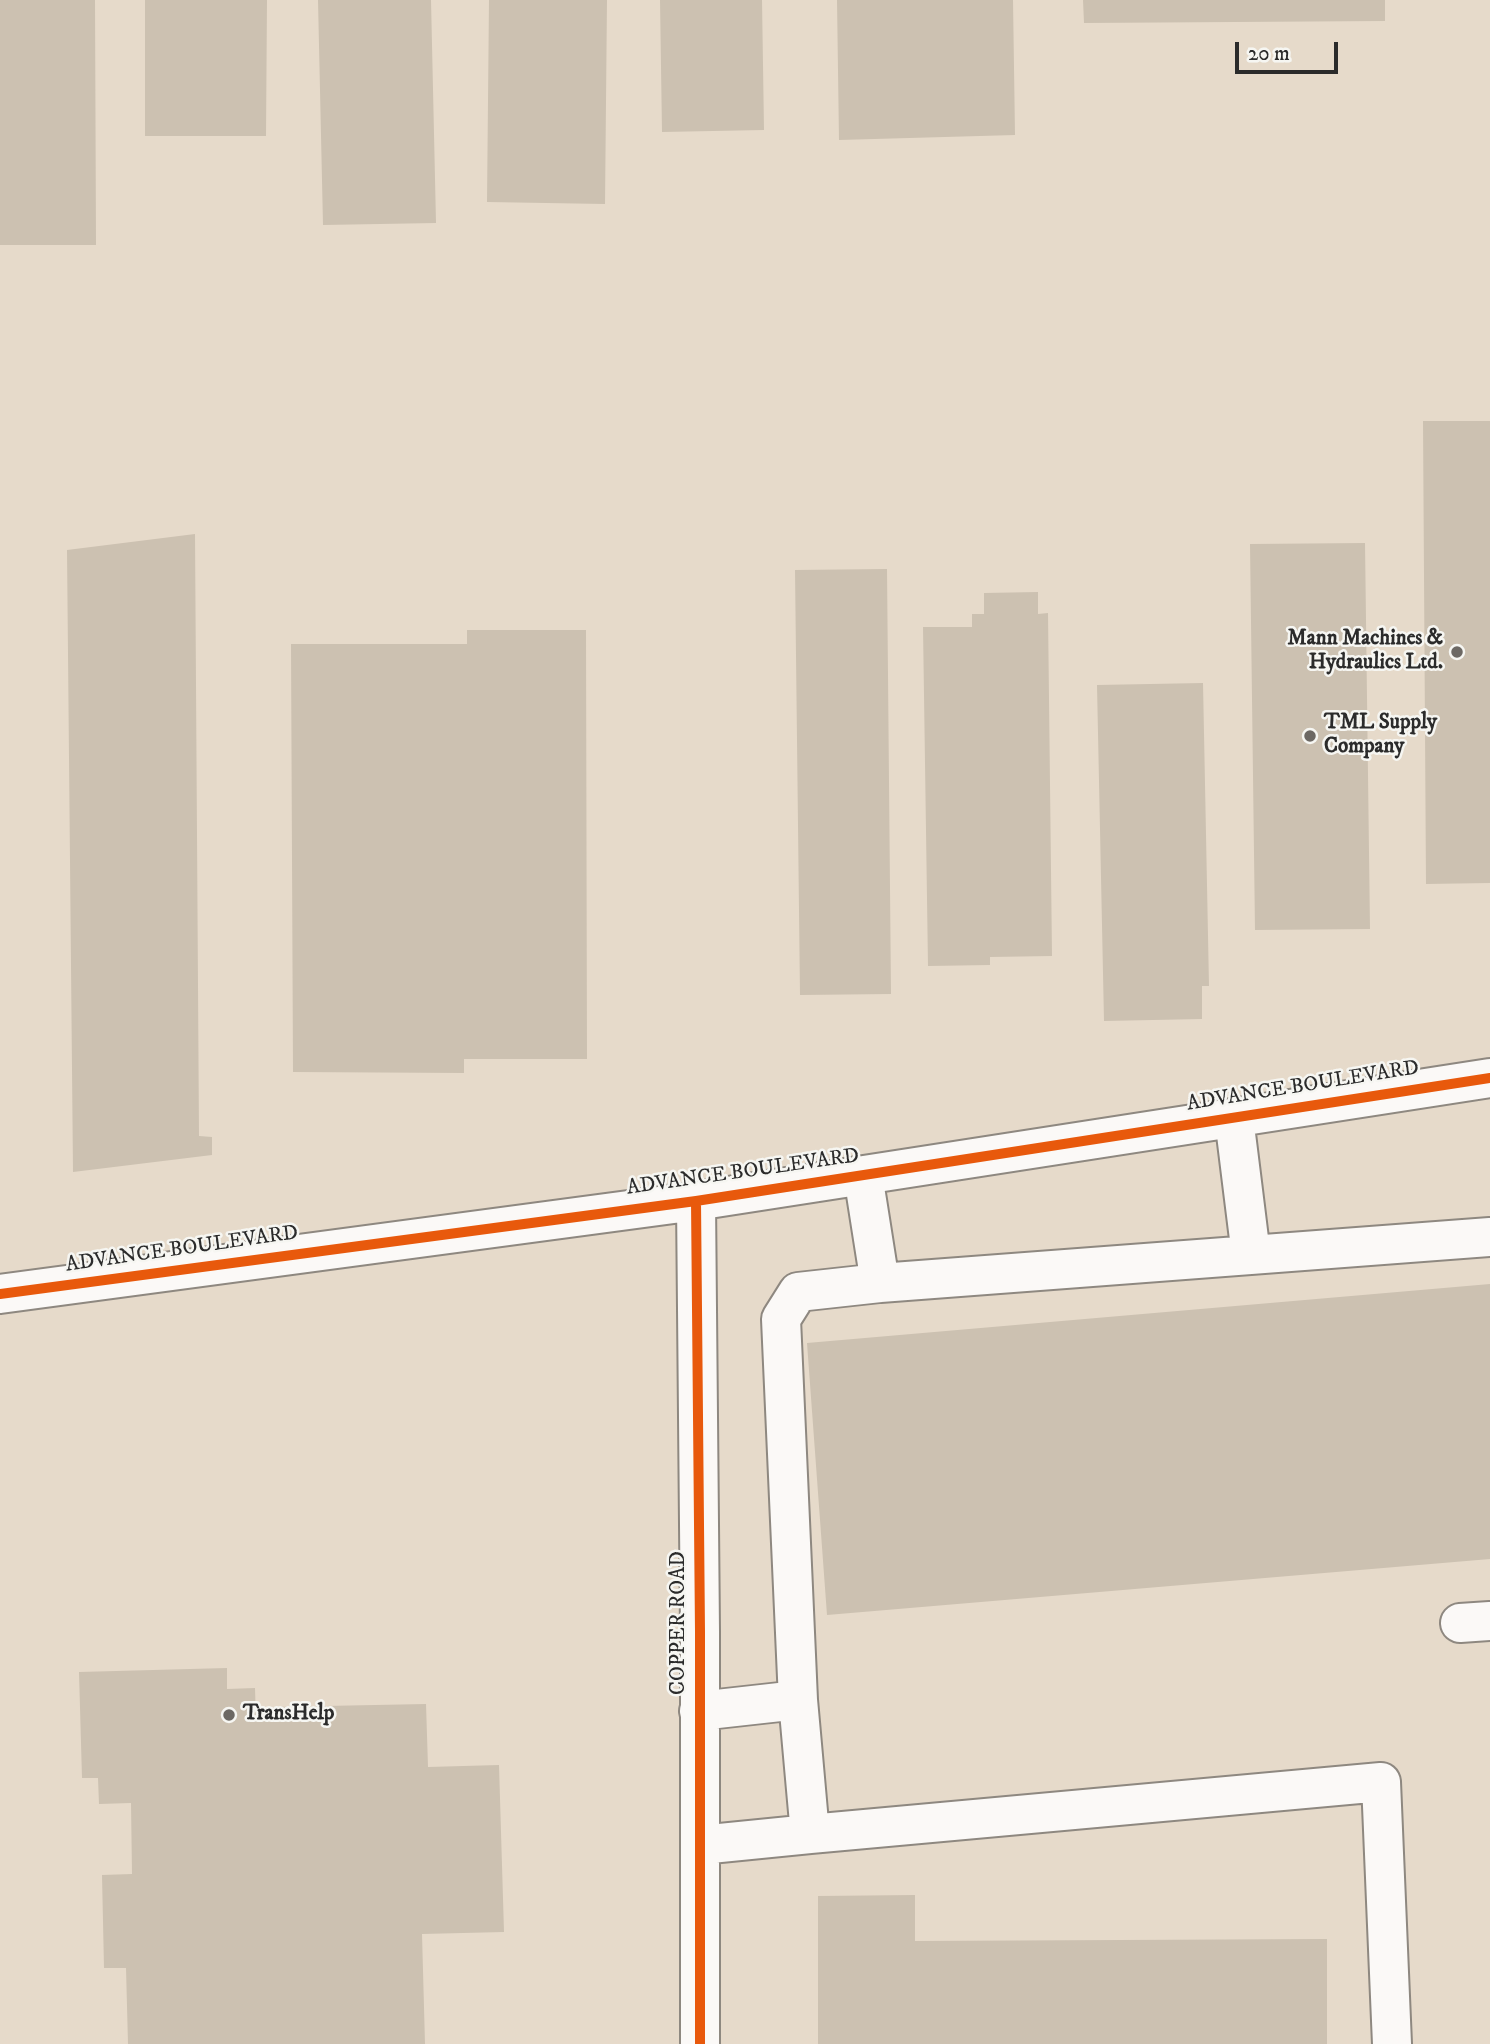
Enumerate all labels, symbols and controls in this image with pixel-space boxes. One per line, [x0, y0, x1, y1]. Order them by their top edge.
scale bar [1238, 28, 1341, 72]
text: 20 m [1248, 41, 1290, 67]
place label: Mann Machines & Hydraulics Ltd. [1288, 627, 1443, 677]
marker: Mann Machines & Hydraulics Ltd. [1449, 644, 1465, 660]
place label: TML Supply Company [1324, 711, 1437, 761]
marker: TML Supply Company [1302, 728, 1318, 744]
street label: ADVANCE BOULEVARD [1185, 1056, 1421, 1118]
street label: ADVANCE BOULEVARD [625, 1144, 861, 1202]
street label: ADVANCE BOULEVARD [64, 1221, 300, 1279]
street label: COPPER ROAD [667, 1551, 693, 1695]
place label: TransHelp [243, 1702, 334, 1728]
marker: TransHelp [221, 1707, 237, 1723]

